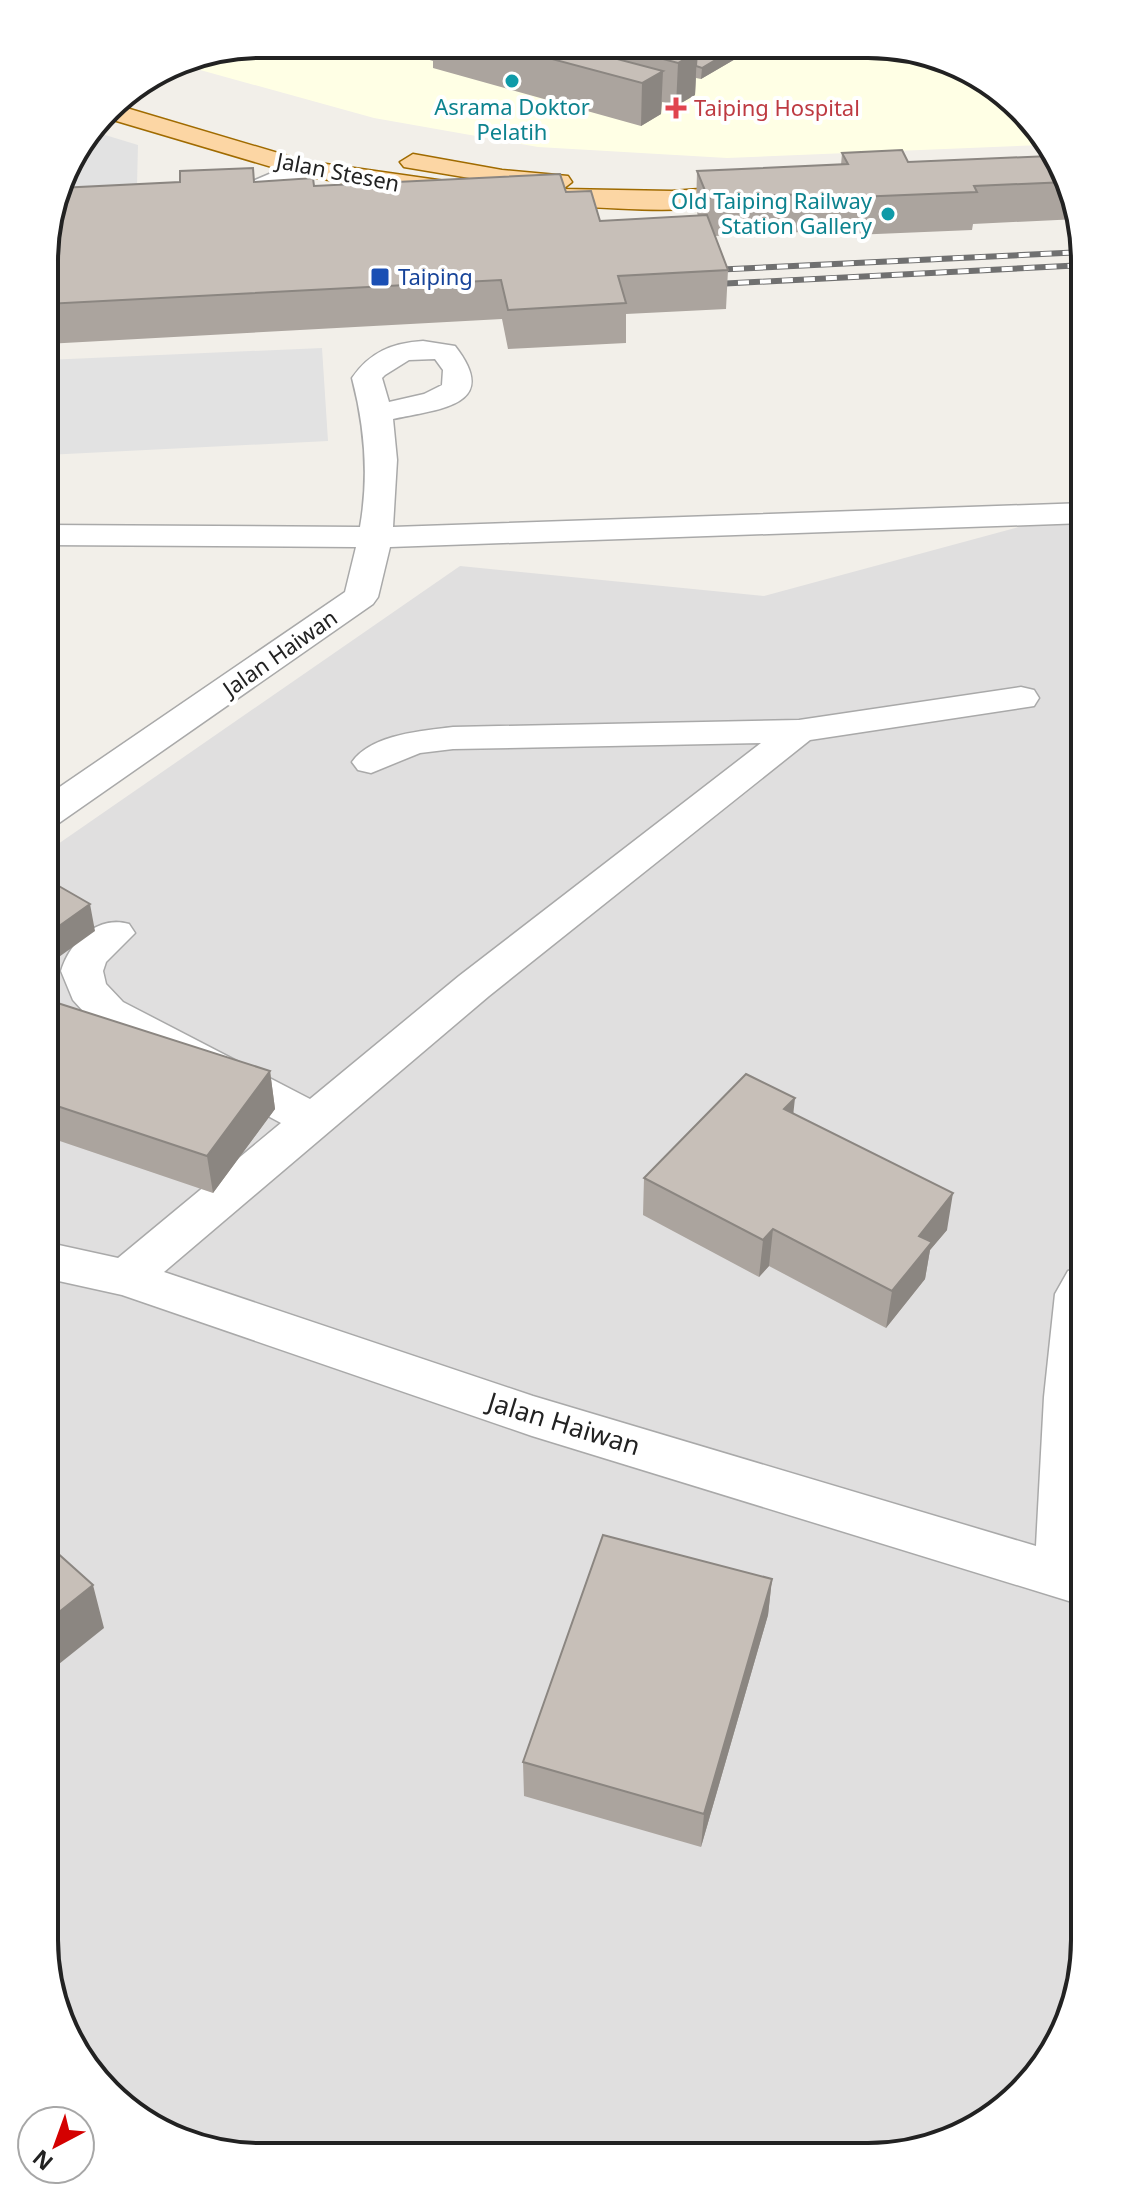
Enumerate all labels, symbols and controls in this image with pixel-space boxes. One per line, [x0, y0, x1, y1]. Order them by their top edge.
marker: Asrama Doktor Pelatih [503, 72, 521, 90]
place label: Asrama Doktor Pelatih [434, 91, 590, 146]
place label: Taiping Hospital [694, 92, 860, 122]
marker: Taiping Hospital [665, 97, 687, 119]
street label: Jalan Stesen [272, 144, 402, 198]
place label: Old Taiping Railway Station Gallery [671, 185, 873, 240]
marker: Old Taiping Railway Station Gallery [879, 205, 897, 223]
place label: Taiping [398, 261, 473, 291]
marker: Taiping [369, 266, 391, 288]
street label: Jalan Haiwan [215, 602, 343, 704]
street label: Jalan Haiwan [481, 1382, 645, 1463]
north arrow [16, 2105, 96, 2185]
text: N [26, 2144, 59, 2178]

